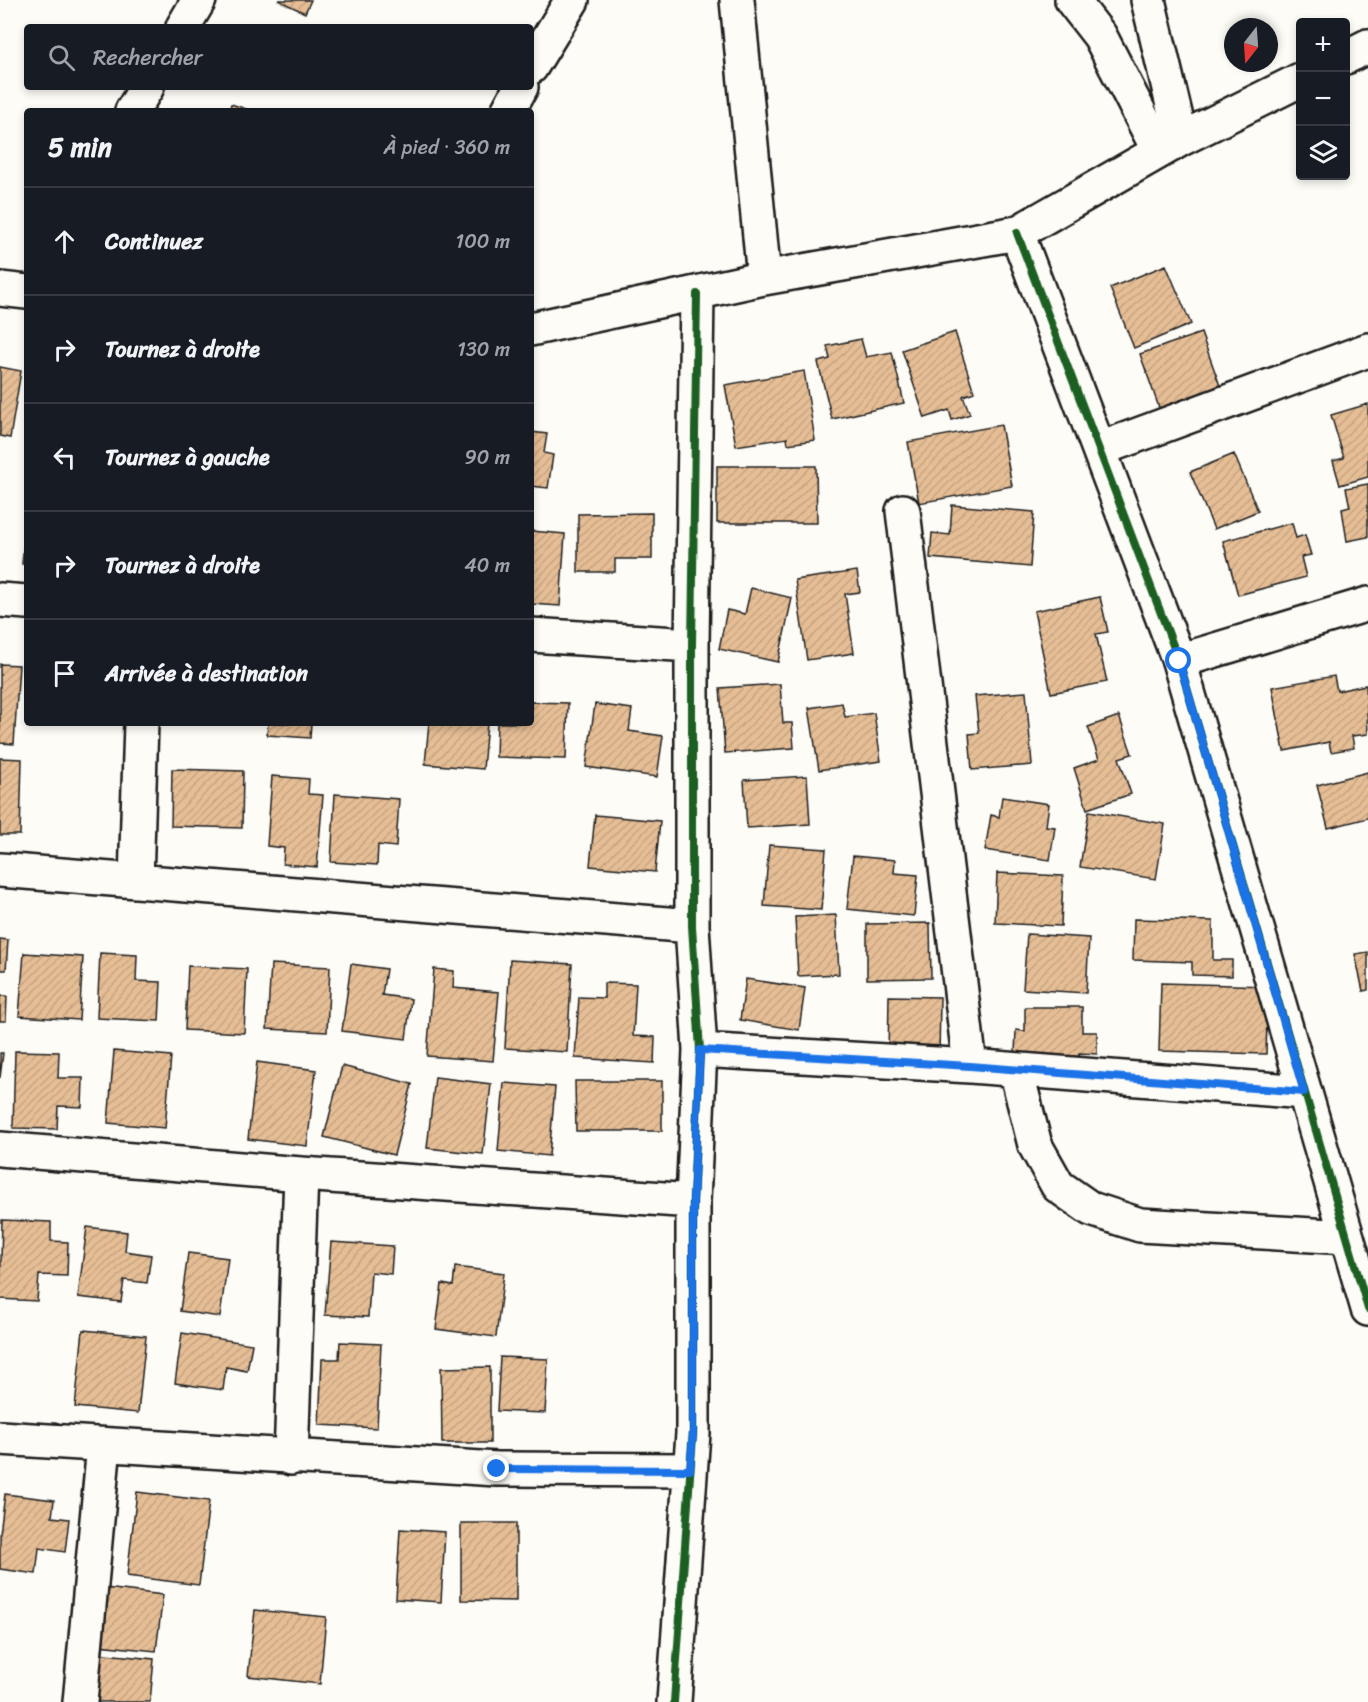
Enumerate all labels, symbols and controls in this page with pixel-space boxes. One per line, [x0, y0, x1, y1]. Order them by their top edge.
north arrow [1224, 18, 1278, 72]
map controls [1296, 18, 1350, 180]
button: + [1296, 18, 1350, 72]
search box [24, 24, 534, 90]
text: Rechercher [93, 38, 203, 77]
icon: search [45, 41, 78, 74]
button: − [1296, 72, 1350, 126]
text: 5 min [48, 124, 112, 170]
button: layers [1296, 126, 1350, 180]
text: À pied · 360 m [383, 130, 510, 165]
text: Continuez [105, 222, 203, 261]
text: 100 m [456, 224, 510, 259]
icon: ahead [48, 225, 81, 258]
text: Tournez à droite [105, 330, 260, 369]
text: 130 m [457, 332, 510, 367]
icon: right [48, 333, 81, 366]
text: Tournez à gauche [105, 438, 270, 477]
text: 90 m [465, 440, 510, 475]
icon: left [48, 441, 81, 474]
text: Tournez à droite [105, 546, 260, 585]
text: 40 m [464, 548, 510, 583]
icon: right [48, 549, 81, 582]
route start [1165, 647, 1191, 673]
text: Arrivée à destination [105, 654, 308, 693]
icon: arrive [48, 657, 81, 690]
route end [483, 1455, 509, 1481]

